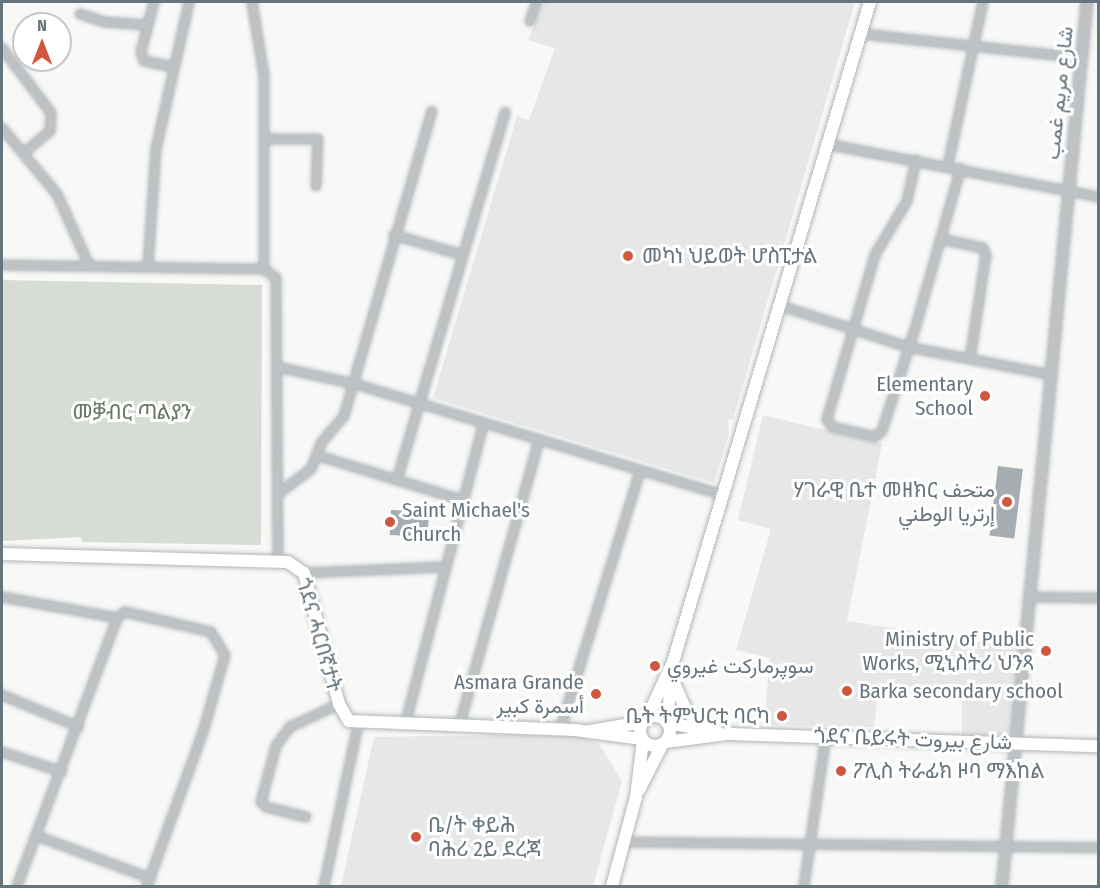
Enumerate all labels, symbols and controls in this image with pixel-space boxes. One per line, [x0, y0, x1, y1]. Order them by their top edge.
north arrow [12, 12, 72, 72]
text: N [37, 16, 47, 35]
street label: شارع مريم غمب [1039, 25, 1079, 161]
place label: መካነ ህይወት ሆስፒታል [642, 243, 817, 269]
marker: መካነ ህይወት ሆስፒታል [619, 247, 637, 265]
place label: Elementary School [876, 371, 973, 421]
marker: Elementary School [978, 389, 992, 403]
park label: መቓብር ጣልያን [72, 399, 192, 425]
place label: ሃገራዊ ቤተ መዘክር متحف إرتريا الوطني [793, 477, 995, 527]
marker: ሃገራዊ ቤተ መዘክር متحف إرتريا الوطني [1000, 495, 1014, 509]
place label: Saint Michael's Church [402, 497, 530, 547]
marker: Saint Michael's Church [383, 515, 397, 529]
street label: ጎደና ሓርበኛታት [291, 575, 347, 695]
place label: Ministry of Public Works, ሚኒስትሪ ህንጻ [863, 626, 1034, 676]
marker: Ministry of Public Works, ሚኒስትሪ ህንጻ [1039, 644, 1053, 658]
place label: سوپرمارکت غيروي [667, 653, 814, 679]
marker: سوپرمارکت غيروي [648, 659, 662, 673]
place label: Asmara Grande أسمرة كبير [454, 669, 584, 719]
place label: Barka secondary school [859, 678, 1063, 704]
marker: Barka secondary school [840, 684, 854, 698]
marker: Asmara Grande أسمرة كبير [589, 687, 603, 701]
place label: ቤት ትምህርቲ ባርካ [625, 703, 770, 729]
marker: ቤት ትምህርቲ ባርካ [775, 709, 789, 723]
street label: ጎደና ቤይሩት شارع بيروت [814, 723, 1012, 755]
place label: ፖሊስ ትራፊክ ዞባ ማእከል [853, 758, 1045, 784]
marker: ፖሊስ ትራፊክ ዞባ ማእከል [834, 764, 848, 778]
place label: ቤ/ት ቀይሕ ባሕሪ 2ይ ደረጃ [428, 812, 541, 862]
marker: ቤ/ት ቀይሕ ባሕሪ 2ይ ደረጃ [409, 830, 423, 844]

